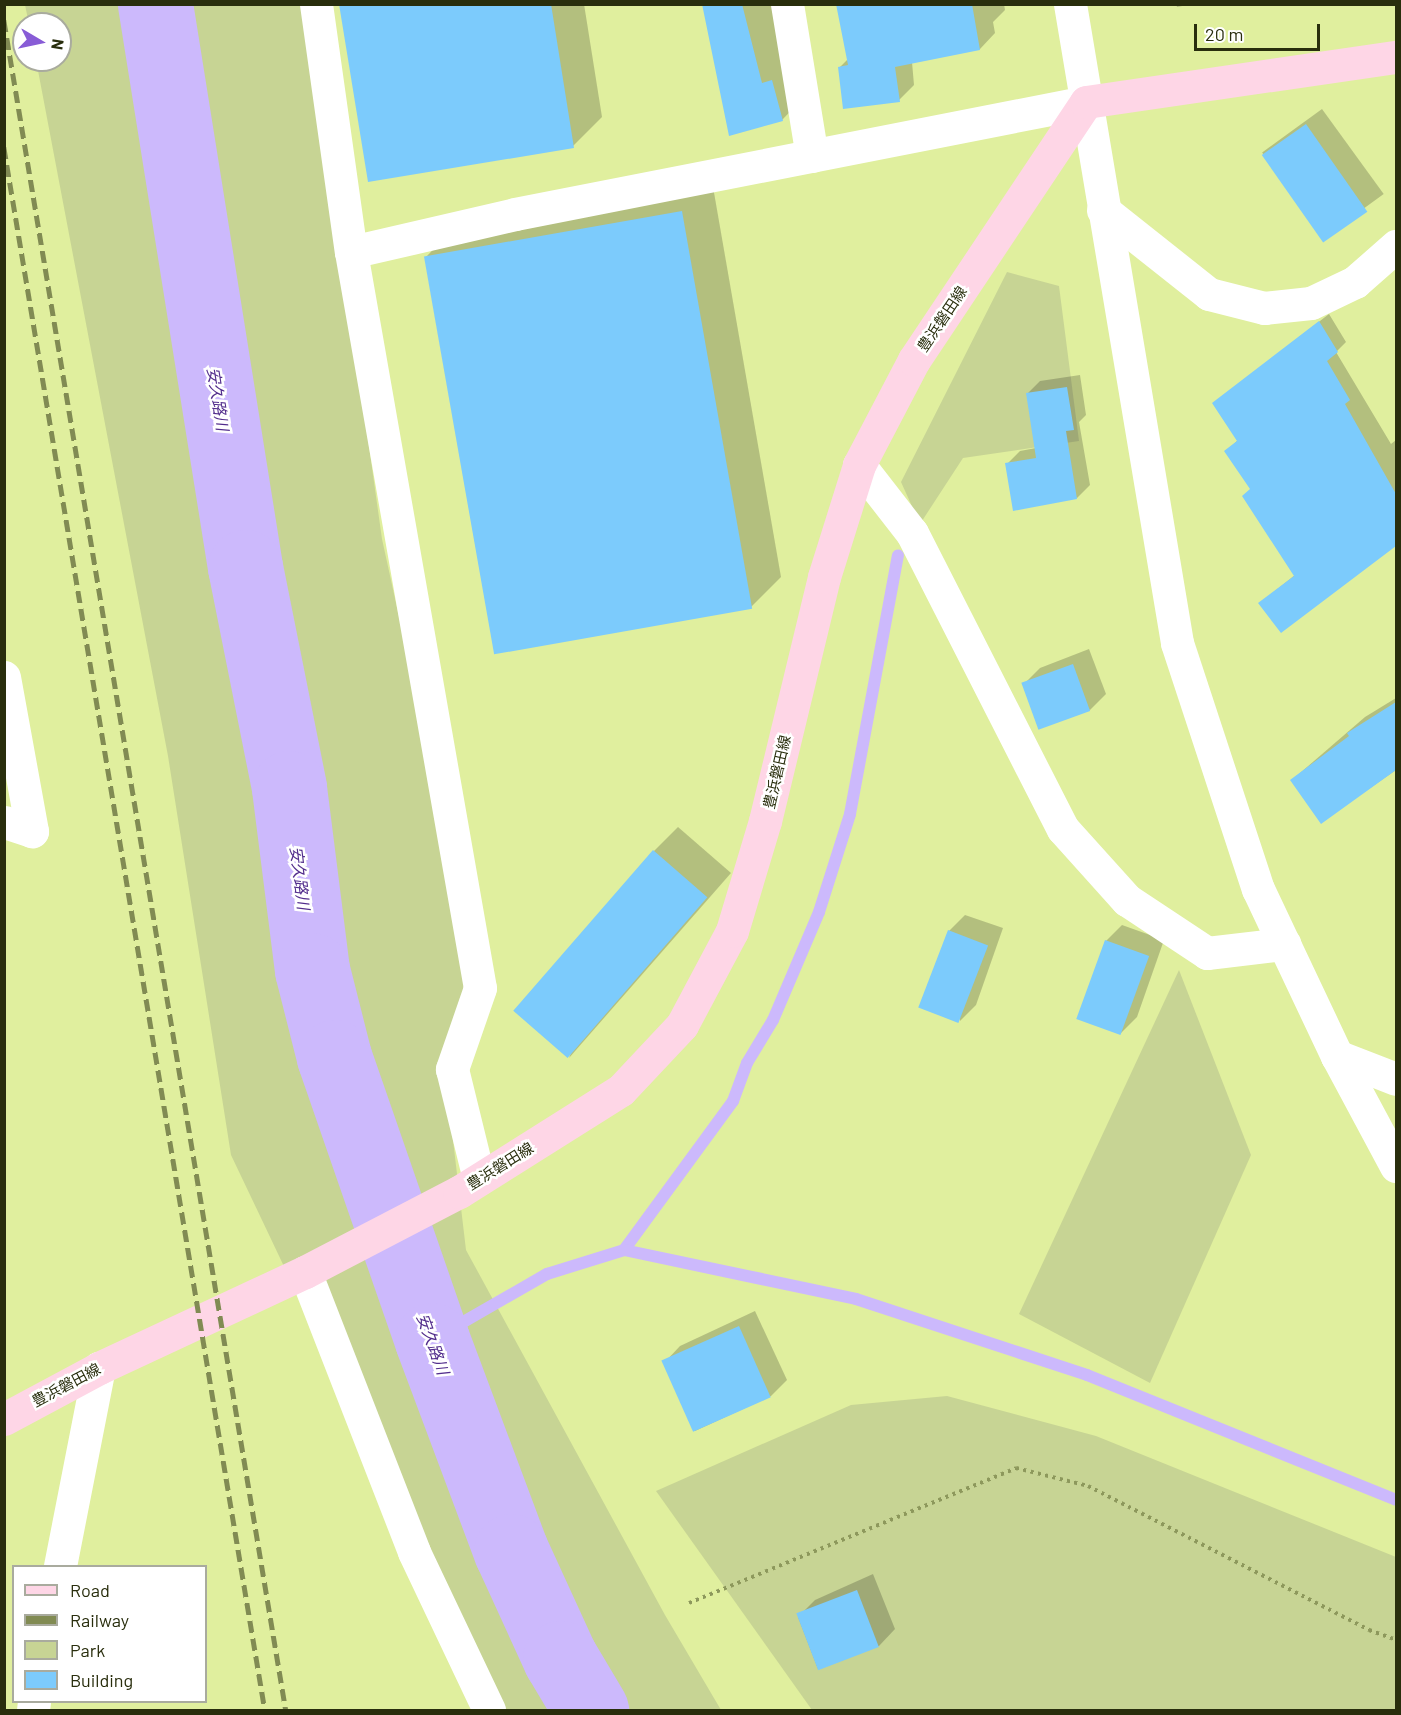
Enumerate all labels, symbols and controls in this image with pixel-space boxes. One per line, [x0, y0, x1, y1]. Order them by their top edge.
north arrow [12, 12, 72, 72]
scale bar [1197, 12, 1323, 50]
text: 20 m [1205, 23, 1243, 45]
text: N [48, 38, 69, 51]
street label: 豊浜磐田線 [914, 283, 970, 355]
water label: 安久路川 [204, 366, 232, 432]
street label: 豊浜磐田線 [760, 733, 794, 811]
water label: 安久路川 [287, 845, 313, 911]
street label: 豊浜磐田線 [463, 1138, 537, 1194]
water label: 安久路川 [413, 1311, 453, 1377]
street label: 豊浜磐田線 [29, 1359, 103, 1411]
legend [12, 1565, 207, 1703]
text: Road [70, 1579, 110, 1601]
text: Railway [70, 1609, 129, 1631]
text: Park [70, 1639, 105, 1661]
text: Building [70, 1669, 133, 1691]

